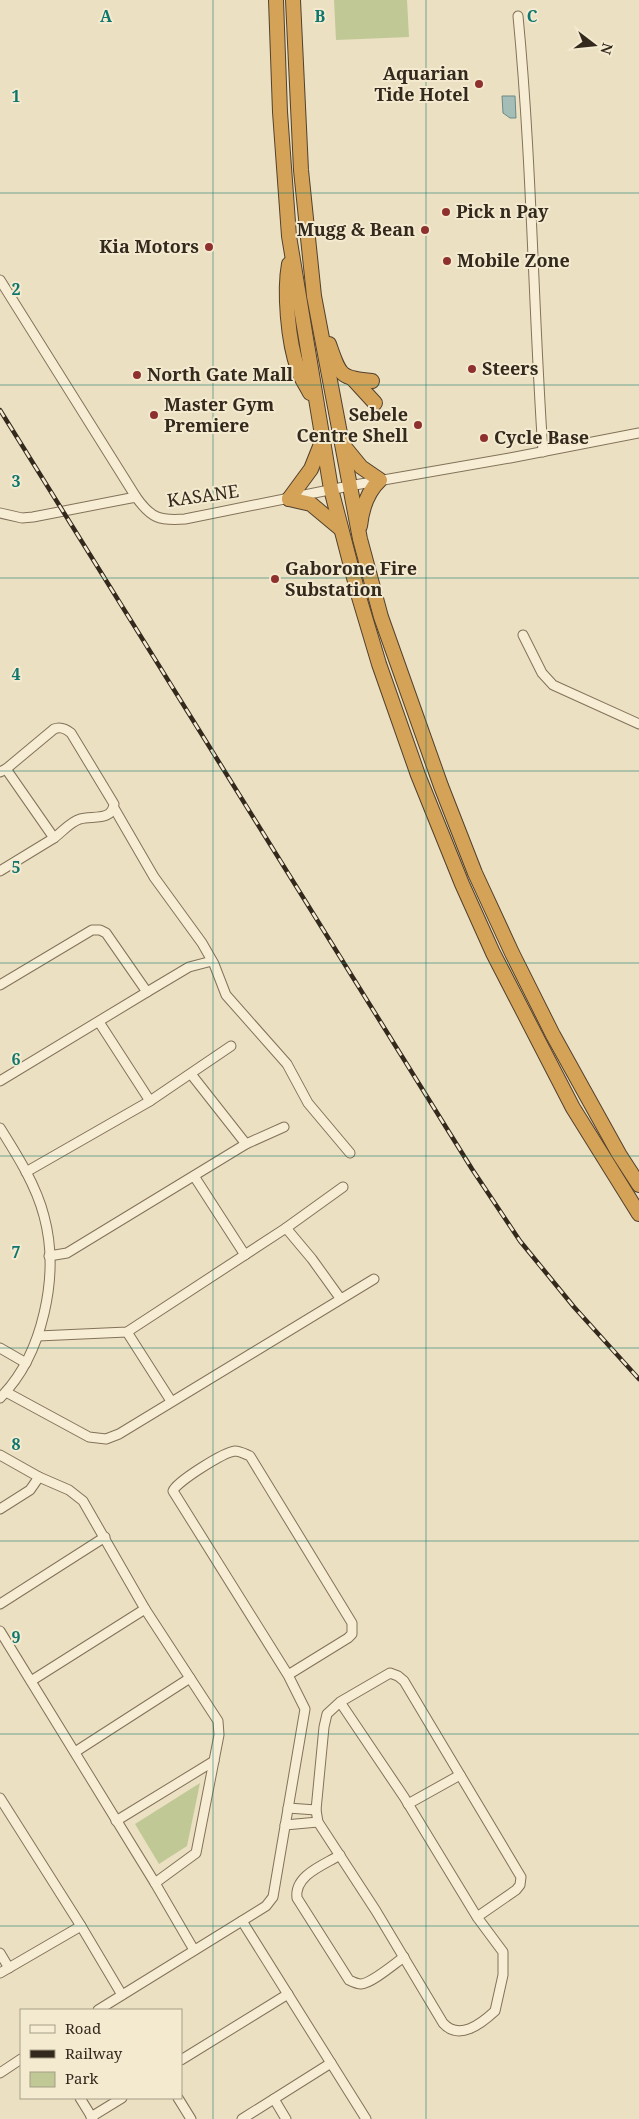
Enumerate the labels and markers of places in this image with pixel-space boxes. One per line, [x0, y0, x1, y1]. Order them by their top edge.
place label: Aquarian Tide Hotel [375, 61, 470, 106]
marker: Aquarian Tide Hotel [473, 78, 485, 90]
place label: Pick n Pay [456, 199, 549, 223]
marker: Pick n Pay [440, 206, 452, 218]
place label: Mugg & Bean [297, 217, 415, 241]
marker: Mugg & Bean [419, 224, 431, 236]
place label: Kia Motors [99, 234, 199, 258]
marker: Kia Motors [203, 241, 215, 253]
place label: Mobile Zone [457, 248, 570, 272]
marker: Mobile Zone [441, 255, 453, 267]
place label: Steers [482, 356, 539, 380]
place label: North Gate Mall [147, 362, 294, 386]
marker: Steers [466, 363, 478, 375]
marker: North Gate Mall [131, 369, 143, 381]
place label: Master Gym Premiere [164, 392, 275, 437]
place label: Sebele Centre Shell [297, 402, 409, 447]
marker: Master Gym Premiere [148, 409, 160, 421]
marker: Sebele Centre Shell [412, 419, 424, 431]
place label: Cycle Base [494, 425, 589, 449]
marker: Cycle Base [478, 432, 490, 444]
place label: Gaborone Fire Substation [285, 556, 417, 601]
marker: Gaborone Fire Substation [269, 573, 281, 585]

